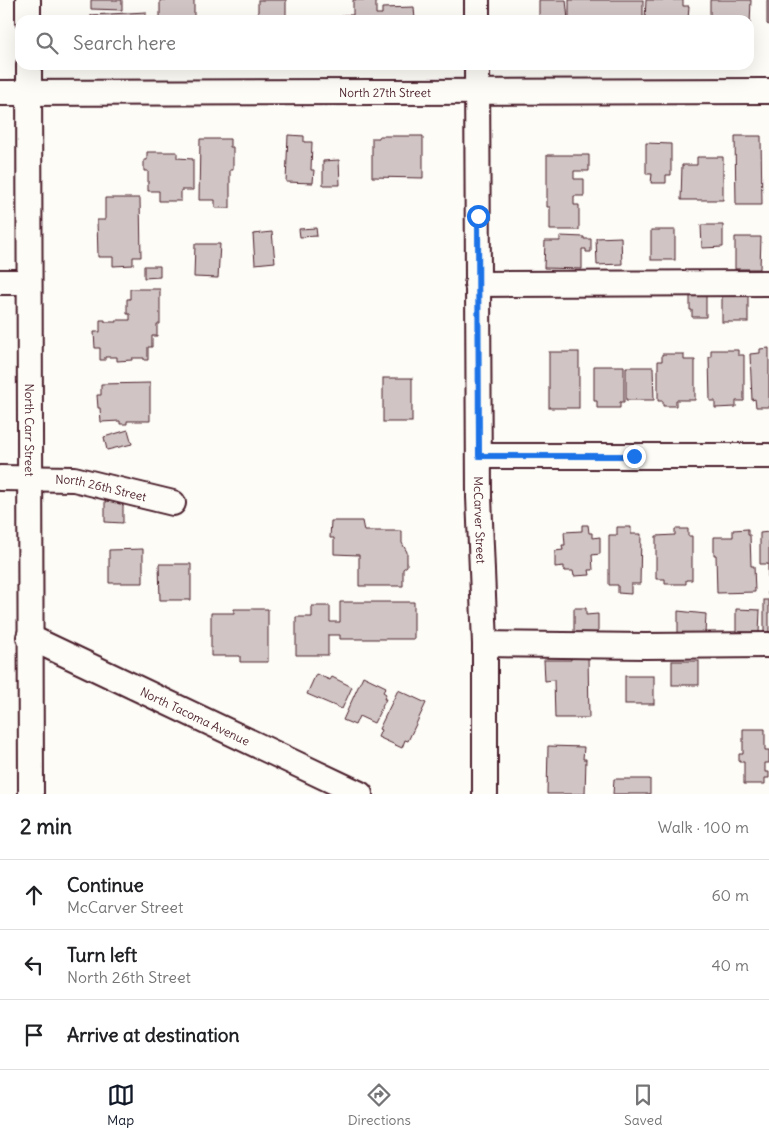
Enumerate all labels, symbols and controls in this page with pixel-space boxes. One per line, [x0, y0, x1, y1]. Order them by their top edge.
search box [15, 15, 754, 70]
icon: search [33, 29, 61, 57]
text: Search here [73, 31, 176, 55]
street label: North 27th Street [339, 84, 431, 100]
route start [467, 205, 490, 228]
street label: North Carr Street [22, 383, 38, 477]
route end [623, 445, 646, 468]
street label: North 26th Street [55, 471, 148, 504]
street label: McCarver Street [471, 476, 489, 564]
street label: North Tacoma Avenue [138, 684, 252, 748]
text: 2 min [20, 813, 72, 840]
text: Walk · 100 m [658, 817, 749, 837]
text: Continue [67, 873, 144, 897]
icon: ahead [20, 881, 48, 909]
text: 60 m [711, 885, 749, 905]
text: McCarver Street [67, 897, 183, 917]
text: Turn left [67, 943, 137, 967]
icon: left [20, 951, 48, 979]
text: 40 m [711, 955, 749, 975]
text: North 26th Street [67, 967, 191, 987]
icon: arrive [20, 1021, 48, 1049]
text: Arrive at destination [67, 1023, 240, 1047]
tab: Map [107, 1081, 135, 1129]
tab: Directions [348, 1081, 411, 1129]
tab: Saved [624, 1081, 662, 1129]

